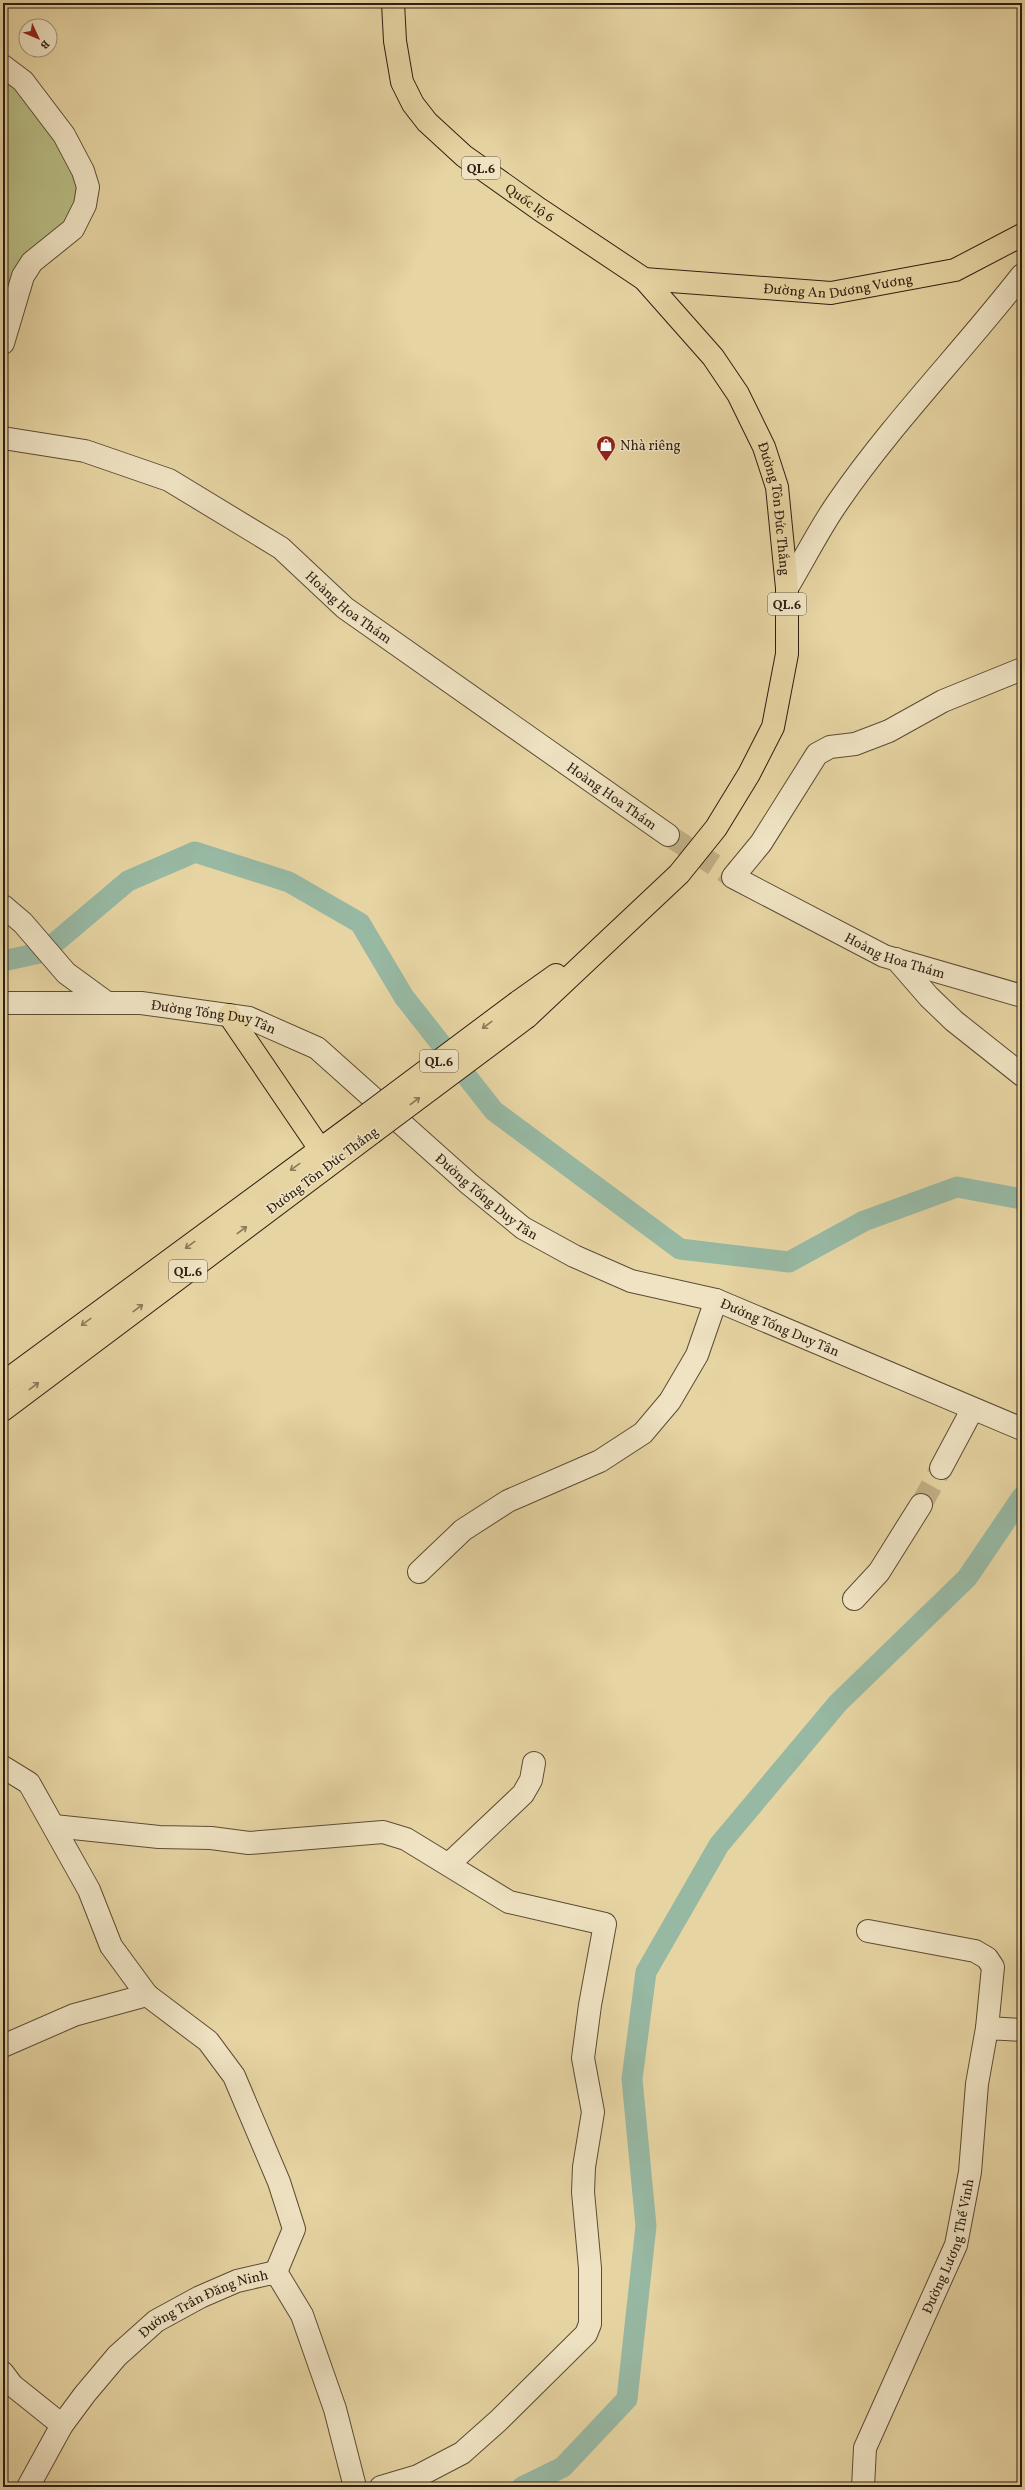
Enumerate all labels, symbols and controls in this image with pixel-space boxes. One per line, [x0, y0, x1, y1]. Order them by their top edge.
north arrow [18, 18, 58, 58]
text: B [36, 36, 52, 52]
road number: QL.6 [462, 157, 500, 179]
street label: Quốc lộ 6 [501, 180, 558, 228]
street label: Đường An Dương Vương [763, 270, 914, 304]
shop icon: Nhà riêng [595, 434, 617, 462]
place label: Nhà riêng [620, 437, 681, 456]
street label: Đường Tôn Đức Thắng [752, 440, 794, 576]
street label: Hoàng Hoa Thám [300, 567, 395, 649]
road number: QL.6 [768, 593, 806, 615]
street label: Hoàng Hoa Thám [562, 759, 660, 835]
street label: Hoàng Hoa Thám [841, 929, 947, 984]
street label: Đường Tống Duy Tân [150, 996, 279, 1040]
one-way arrow [481, 1021, 492, 1030]
road number: QL.6 [420, 1050, 458, 1072]
one-way arrow [409, 1097, 420, 1105]
street label: Đường Tôn Đức Thắng [263, 1123, 383, 1220]
street label: Đường Tống Duy Tân [430, 1150, 541, 1245]
one-way arrow [290, 1163, 301, 1172]
one-way arrow [237, 1226, 248, 1234]
one-way arrow [185, 1240, 196, 1249]
road number: QL.6 [169, 1260, 207, 1282]
street label: Đường Tống Duy Tân [717, 1295, 842, 1362]
one-way arrow [133, 1304, 144, 1312]
one-way arrow [80, 1318, 91, 1326]
one-way arrow [29, 1382, 40, 1390]
street label: Đường Lương Thế Vinh [918, 2177, 979, 2317]
street label: Đường Trần Đăng Ninh [135, 2266, 270, 2343]

